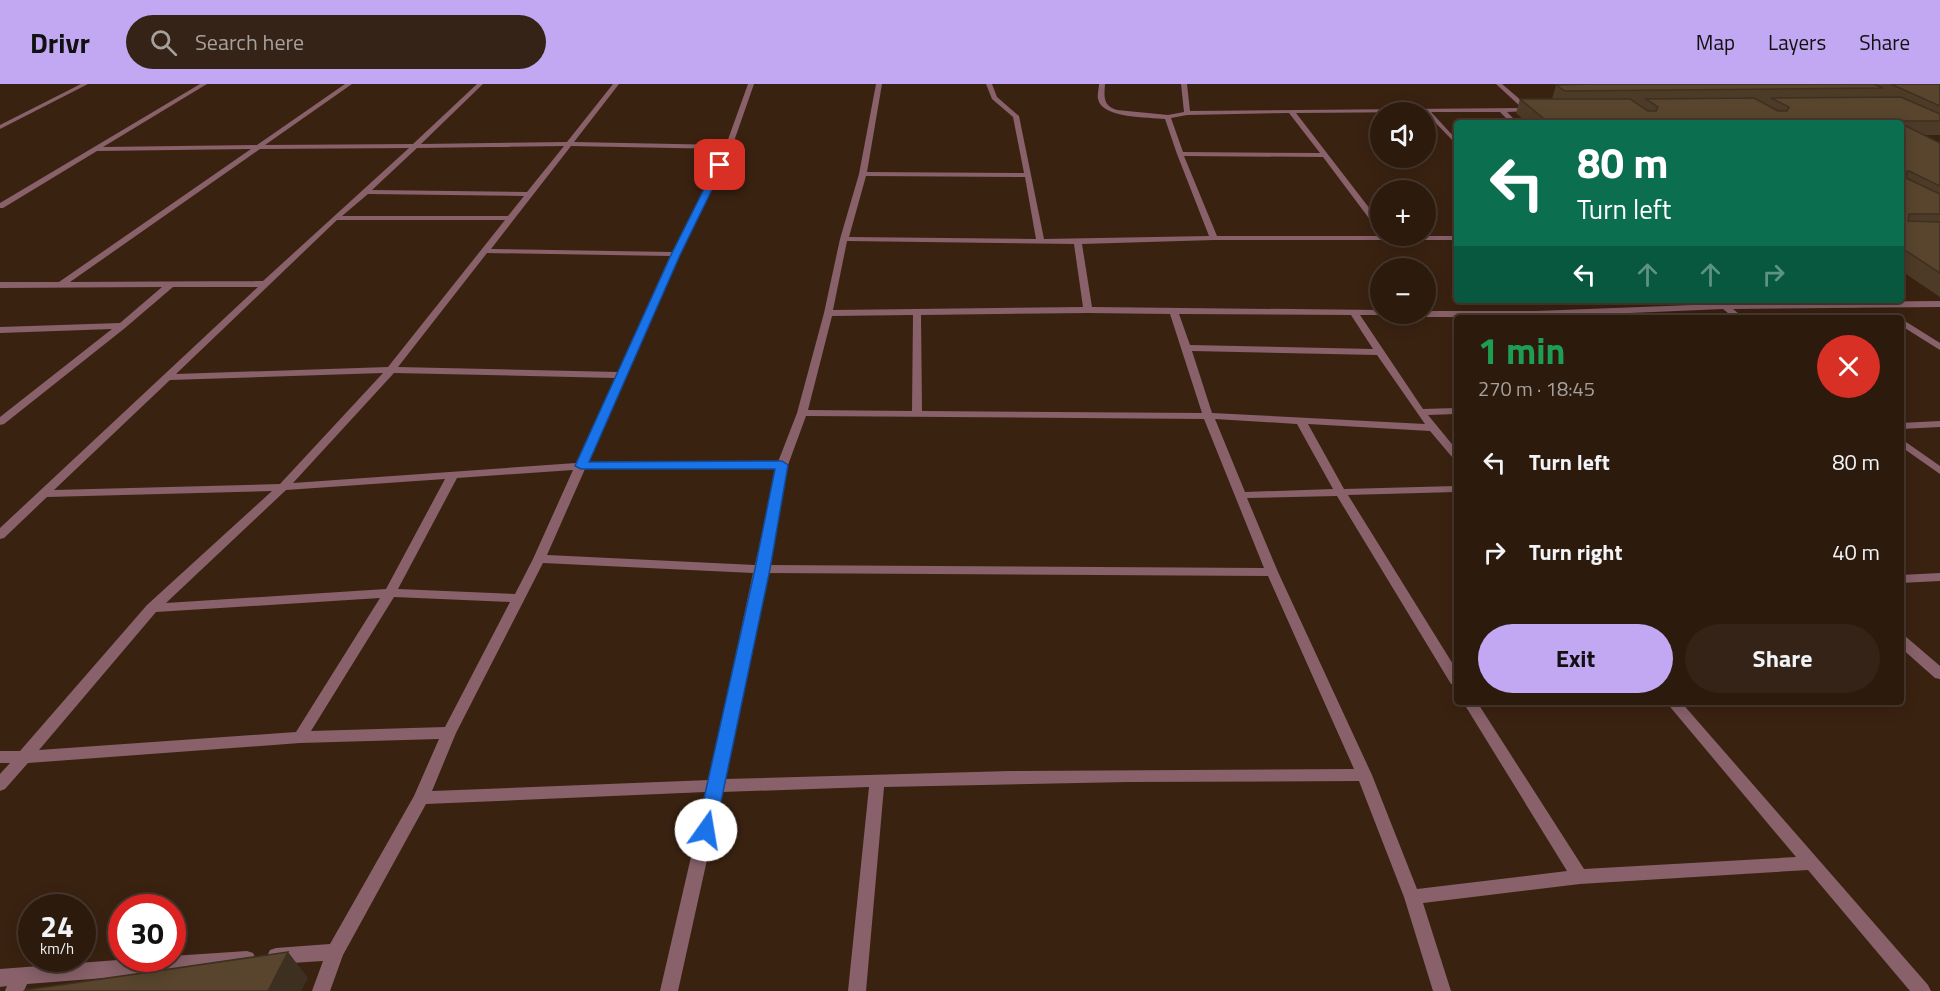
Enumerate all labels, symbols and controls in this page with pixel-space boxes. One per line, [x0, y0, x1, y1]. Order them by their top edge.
search box [126, 15, 546, 69]
text: Drivr [30, 21, 90, 64]
text: Search here [195, 25, 304, 59]
icon: search [147, 26, 180, 59]
text: Map [1696, 26, 1735, 58]
text: Layers [1768, 26, 1826, 58]
text: Share [1859, 26, 1910, 58]
map controls [1370, 102, 1436, 324]
button: sound [1370, 102, 1436, 168]
text: 80 m [1577, 130, 1669, 194]
pin [694, 139, 745, 190]
icon: left [1478, 144, 1556, 222]
icon: arrive [703, 148, 736, 181]
button: + [1370, 180, 1436, 246]
text: Turn left [1577, 188, 1671, 229]
button: − [1370, 258, 1436, 324]
icon: left [1568, 258, 1601, 291]
icon: ahead [1631, 258, 1664, 291]
icon: ahead [1694, 258, 1727, 291]
icon: right [1757, 258, 1790, 291]
text: 1 min [1478, 323, 1565, 378]
button: close [1817, 335, 1880, 398]
text: 270 m · 18:45 [1478, 373, 1595, 404]
text: Turn left [1529, 445, 1610, 479]
text: 80 m [1832, 445, 1880, 479]
icon: left [1478, 446, 1511, 479]
text: Turn right [1529, 535, 1623, 569]
text: 40 m [1832, 535, 1880, 569]
icon: right [1478, 536, 1511, 569]
button: Exit [1478, 624, 1673, 693]
button: Share [1685, 624, 1880, 693]
position arrow [674, 798, 738, 862]
speed limit sign: 30 [108, 894, 186, 972]
text: 24 [40, 903, 74, 949]
text: km/h [40, 937, 74, 960]

